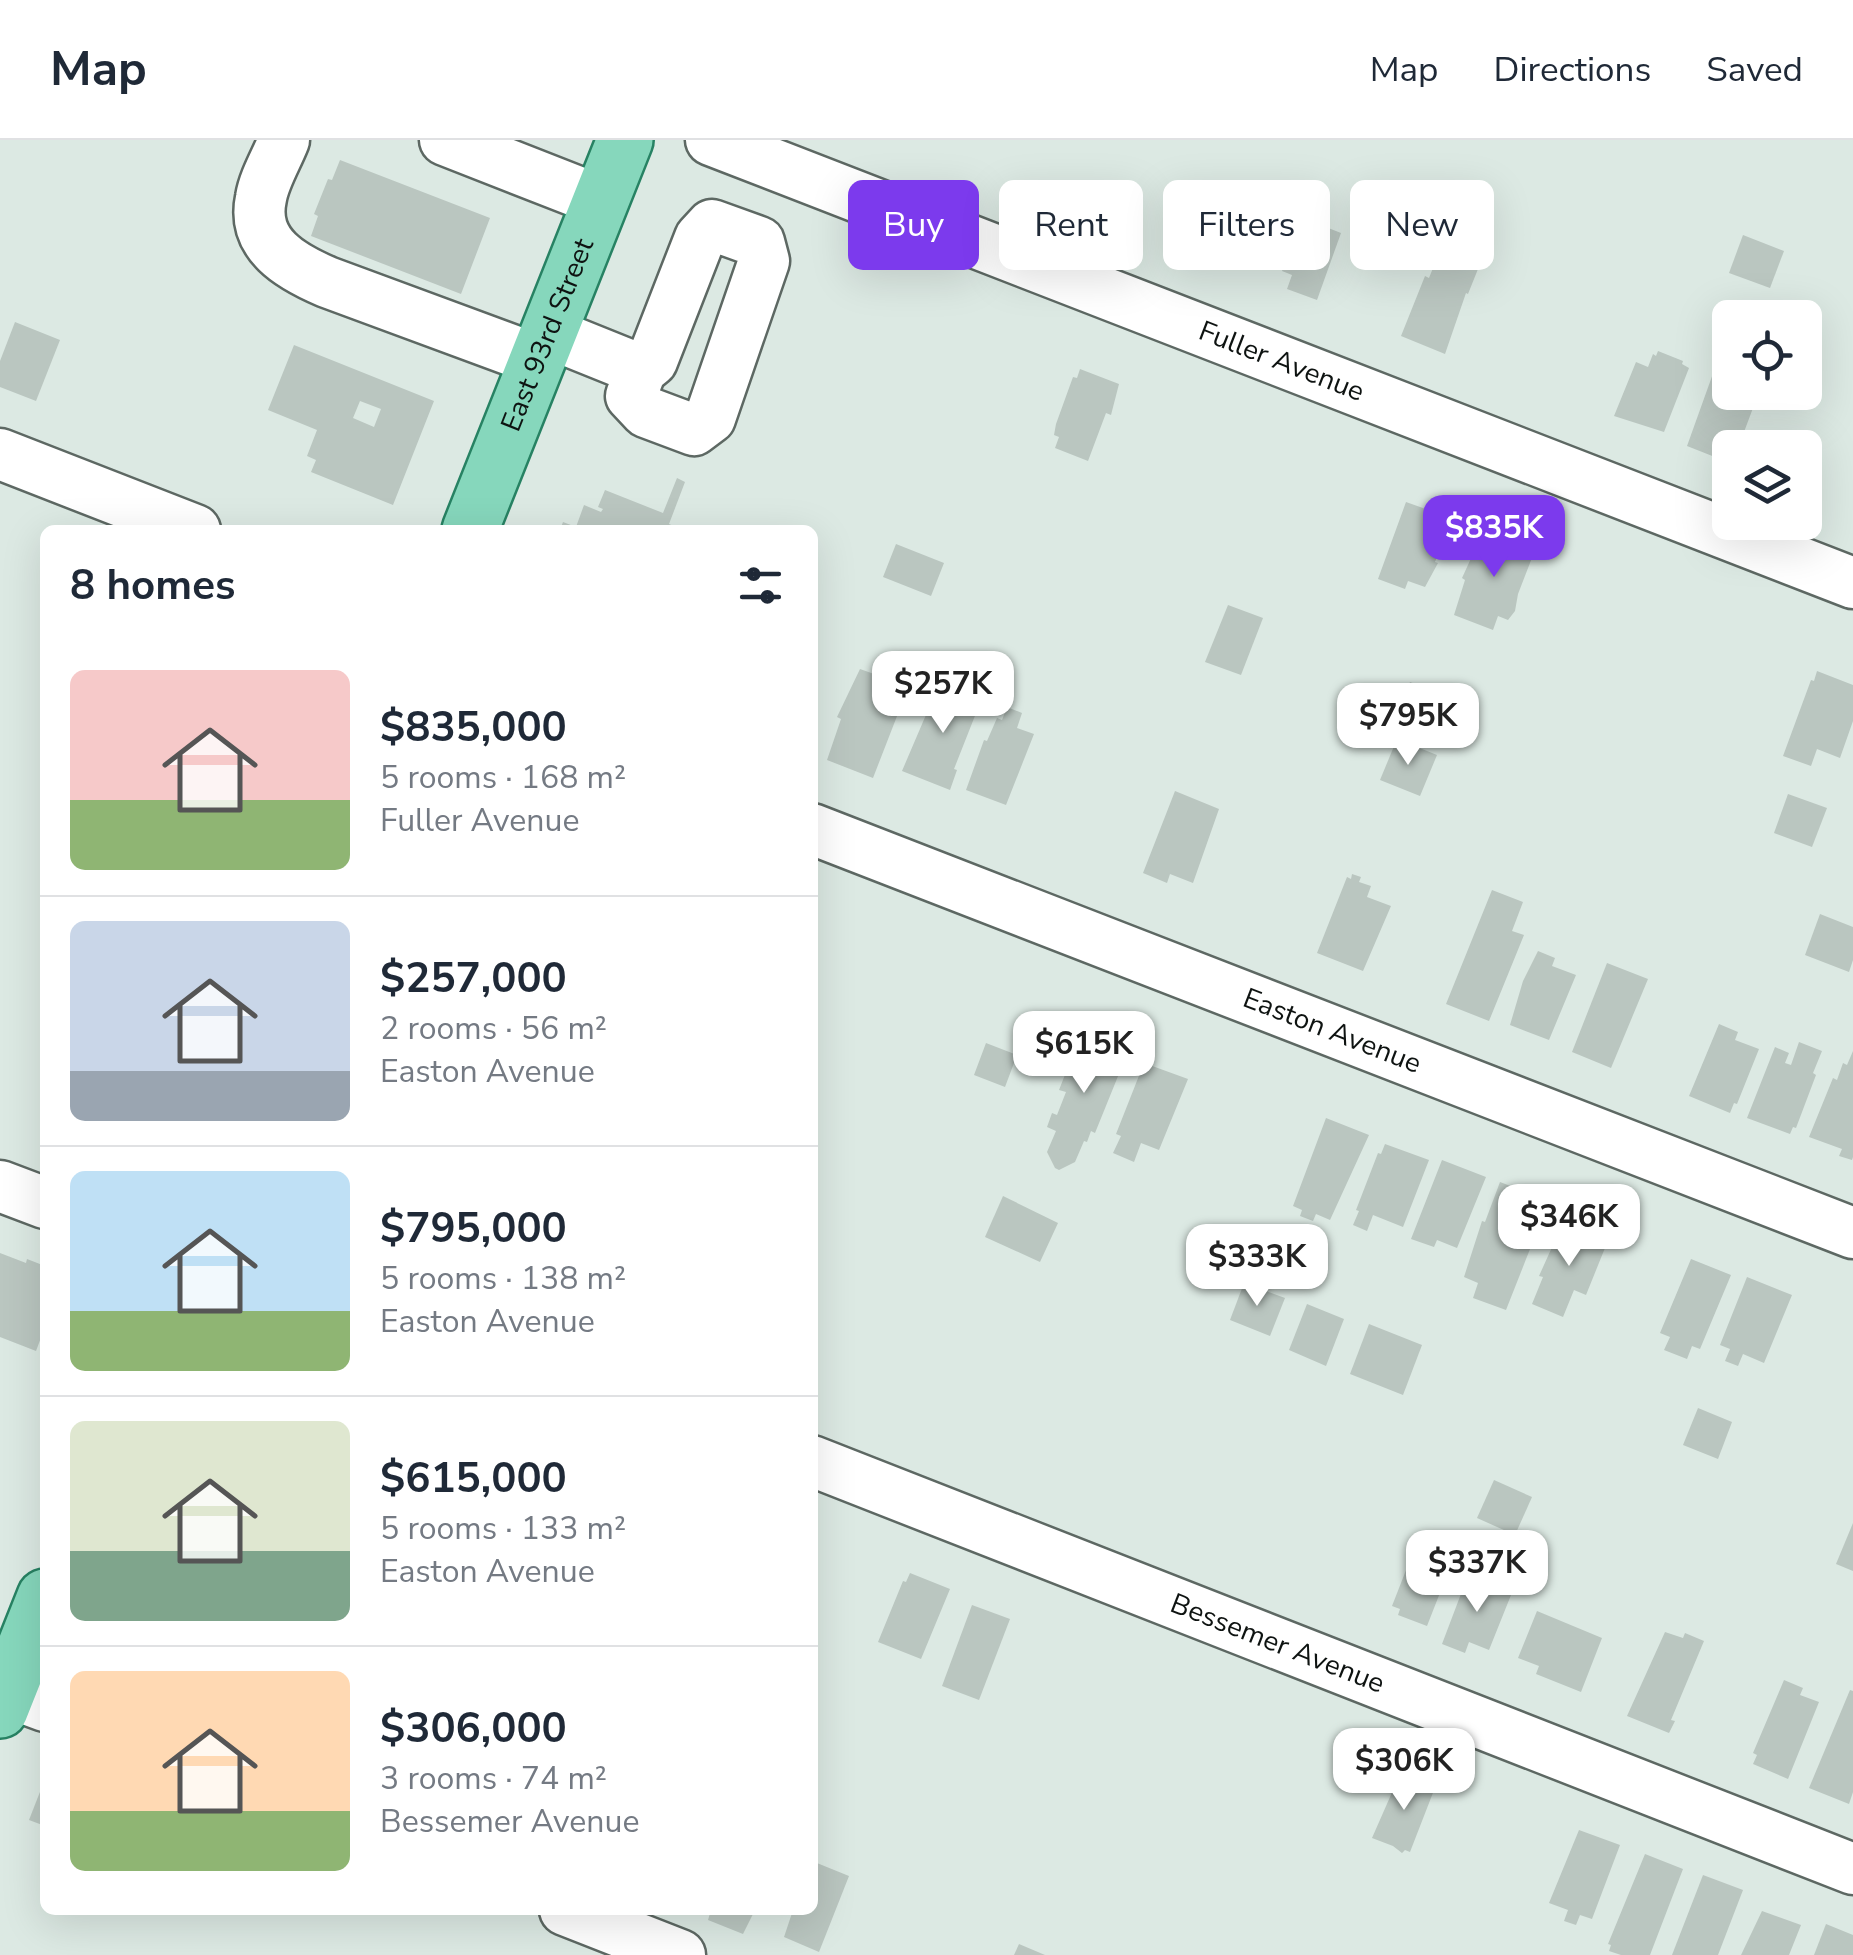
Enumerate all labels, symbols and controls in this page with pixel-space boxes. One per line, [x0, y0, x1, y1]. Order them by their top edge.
text: Map [50, 36, 147, 102]
text: Map [1370, 46, 1439, 93]
text: Directions [1494, 46, 1651, 93]
text: Saved [1706, 46, 1803, 93]
chip: Buy [848, 180, 979, 270]
chip: Rent [999, 180, 1143, 270]
chip: Filters [1163, 180, 1330, 270]
chip: New [1350, 180, 1494, 270]
street label: East 93rd Street [492, 233, 603, 437]
map controls [1712, 300, 1822, 540]
button: locate [1712, 300, 1822, 410]
street label: Fuller Avenue [1193, 312, 1370, 411]
button: layers [1712, 430, 1822, 540]
pin: $835K [1424, 495, 1564, 580]
text: $835K [1445, 506, 1543, 549]
text: 8 homes [70, 557, 235, 614]
icon: filters [733, 558, 788, 613]
pin: $257K [873, 651, 1013, 736]
text: $257K [894, 662, 992, 705]
pin: $795K [1338, 683, 1478, 768]
text: $795K [1359, 694, 1457, 737]
text: $835,000 [380, 699, 567, 756]
icon: home [150, 710, 270, 830]
text: 5 rooms · 168 m² [380, 756, 626, 799]
text: Fuller Avenue [380, 799, 580, 842]
text: $257,000 [380, 950, 567, 1007]
icon: home [150, 961, 270, 1081]
street label: Easton Avenue [1238, 979, 1427, 1083]
text: 2 rooms · 56 m² [380, 1007, 607, 1050]
pin: $615K [1014, 1011, 1154, 1096]
text: $615K [1035, 1022, 1133, 1065]
text: Easton Avenue [380, 1050, 595, 1093]
pin: $346K [1499, 1184, 1639, 1269]
text: $346K [1520, 1195, 1618, 1238]
text: $795,000 [380, 1200, 567, 1257]
icon: home [150, 1211, 270, 1331]
pin: $333K [1187, 1224, 1327, 1309]
text: $333K [1208, 1235, 1306, 1278]
text: 5 rooms · 138 m² [380, 1257, 626, 1300]
text: Easton Avenue [380, 1300, 595, 1343]
text: $615,000 [380, 1450, 567, 1507]
icon: home [150, 1461, 270, 1581]
text: 5 rooms · 133 m² [380, 1507, 626, 1550]
pin: $337K [1407, 1530, 1547, 1615]
text: $337K [1428, 1541, 1526, 1584]
text: Easton Avenue [380, 1550, 595, 1593]
street label: Bessemer Avenue [1165, 1584, 1390, 1703]
text: $306,000 [380, 1700, 567, 1757]
icon: home [150, 1711, 270, 1831]
pin: $306K [1334, 1728, 1474, 1813]
text: $306K [1355, 1739, 1453, 1782]
text: 3 rooms · 74 m² [380, 1757, 607, 1800]
text: Bessemer Avenue [380, 1800, 639, 1843]

